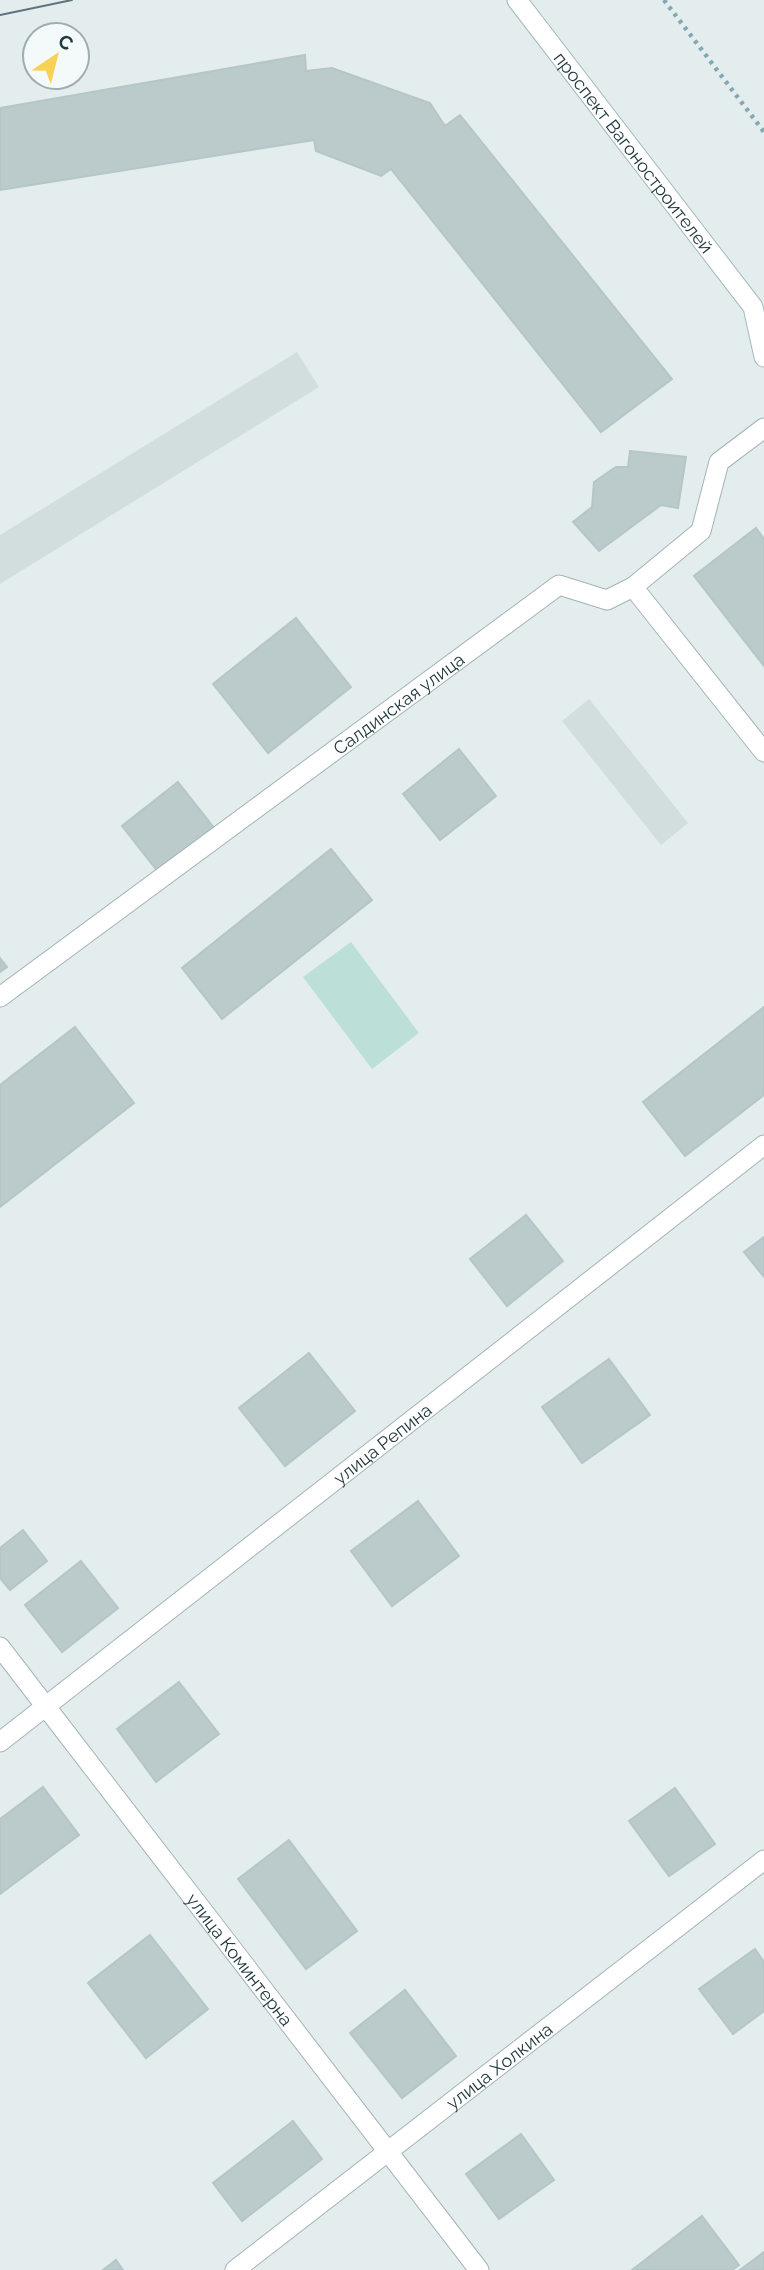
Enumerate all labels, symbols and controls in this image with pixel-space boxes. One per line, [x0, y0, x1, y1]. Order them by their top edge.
north arrow [21, 21, 91, 91]
text: С [54, 29, 77, 55]
street label: проспект Вагоностроителей [550, 47, 718, 257]
street label: Салдинская улица [329, 648, 468, 758]
street label: улица Репина [329, 1399, 435, 1488]
street label: улица Коминтерна [183, 1889, 298, 2030]
street label: улица Холкина [442, 2018, 556, 2113]

